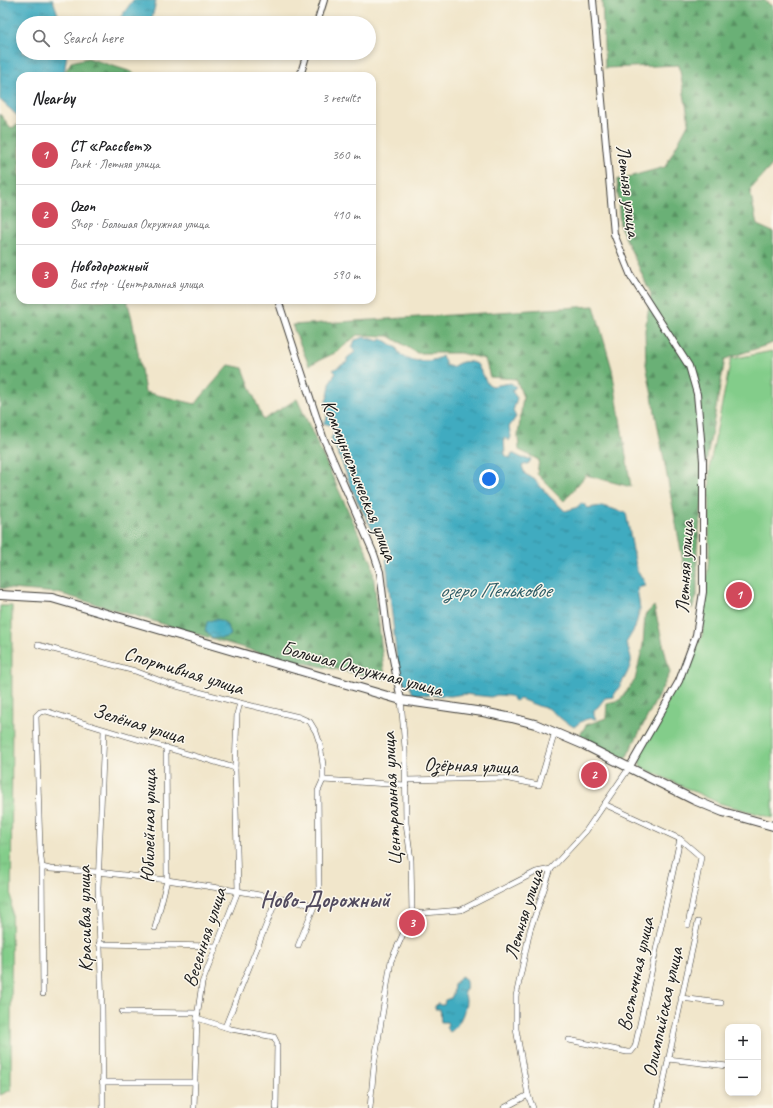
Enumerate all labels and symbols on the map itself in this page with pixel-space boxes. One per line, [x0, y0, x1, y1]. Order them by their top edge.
street label: Летняя улица [610, 144, 647, 240]
street label: Коммунистическая улица [316, 396, 404, 566]
your location [479, 469, 499, 489]
street label: Летняя улица [670, 518, 700, 614]
water label: озеро Пеньковое [440, 577, 554, 604]
pin: 1 [726, 580, 752, 610]
street label: Большая Окружная улица [278, 635, 447, 703]
street label: Спортивная улица [121, 640, 248, 701]
street label: Зелёная улица [90, 698, 190, 750]
street label: Центральная улица [375, 730, 407, 867]
street label: Озёрная улица [423, 751, 520, 781]
pin: 2 [581, 760, 607, 790]
street label: Юбилейная улица [135, 767, 162, 883]
street label: Красивая улица [71, 864, 98, 972]
street label: Летняя улица [498, 864, 550, 962]
street label: Весенняя улица [177, 883, 233, 990]
district label: Ново-Дорожный [260, 886, 391, 914]
pin: 3 [399, 908, 425, 938]
street label: Восточная улица [611, 914, 660, 1033]
street label: Олимпийская улица [637, 943, 689, 1079]

